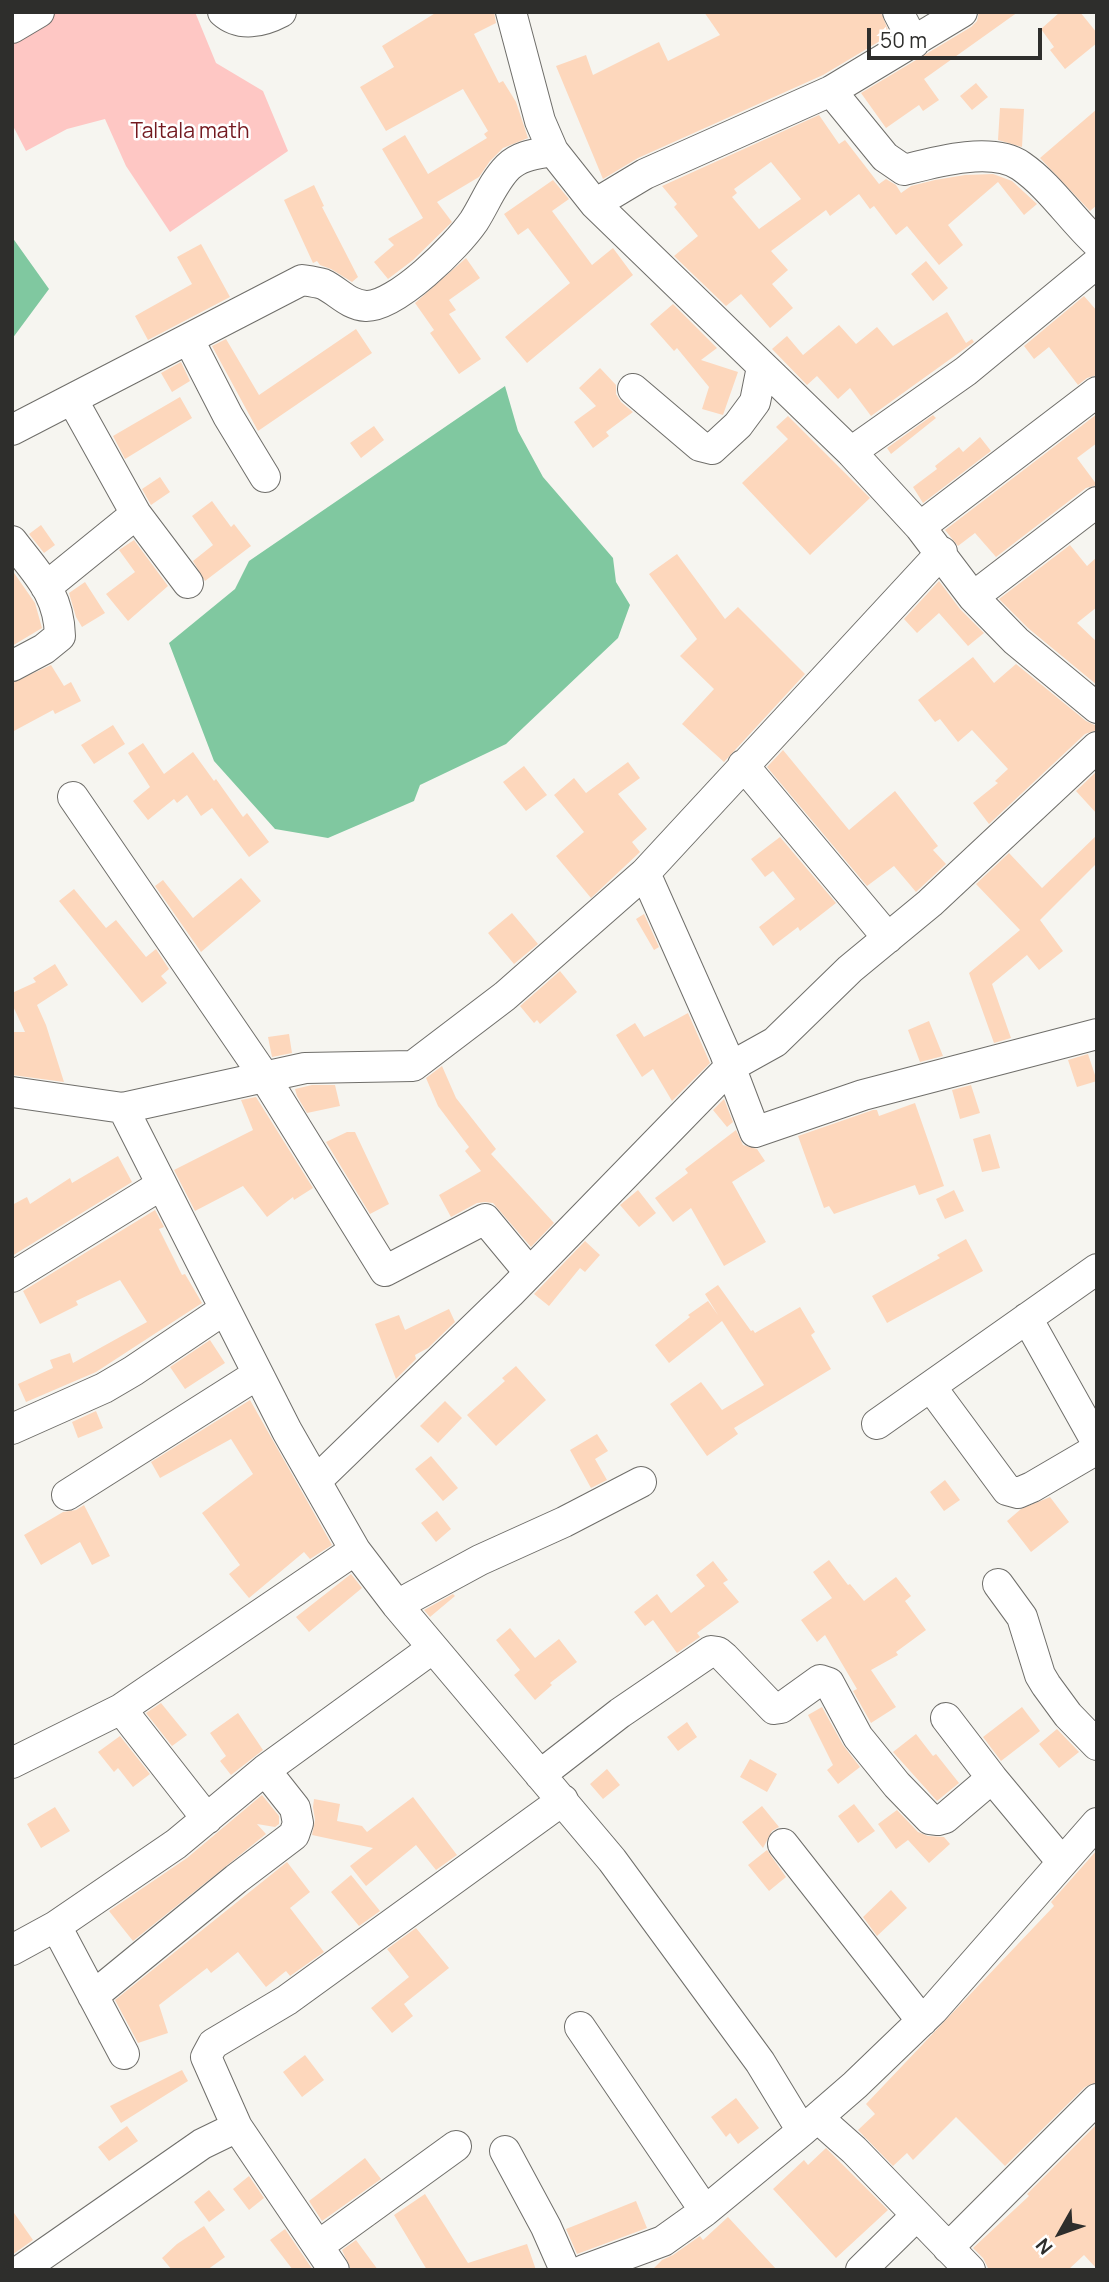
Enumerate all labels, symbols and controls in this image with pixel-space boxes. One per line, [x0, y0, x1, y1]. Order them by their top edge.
scale bar [871, 14, 1046, 58]
text: 50 m [880, 26, 927, 54]
park label: Taltala math [131, 119, 249, 145]
north arrow [1025, 2198, 1095, 2268]
text: N [1030, 2233, 1058, 2260]

